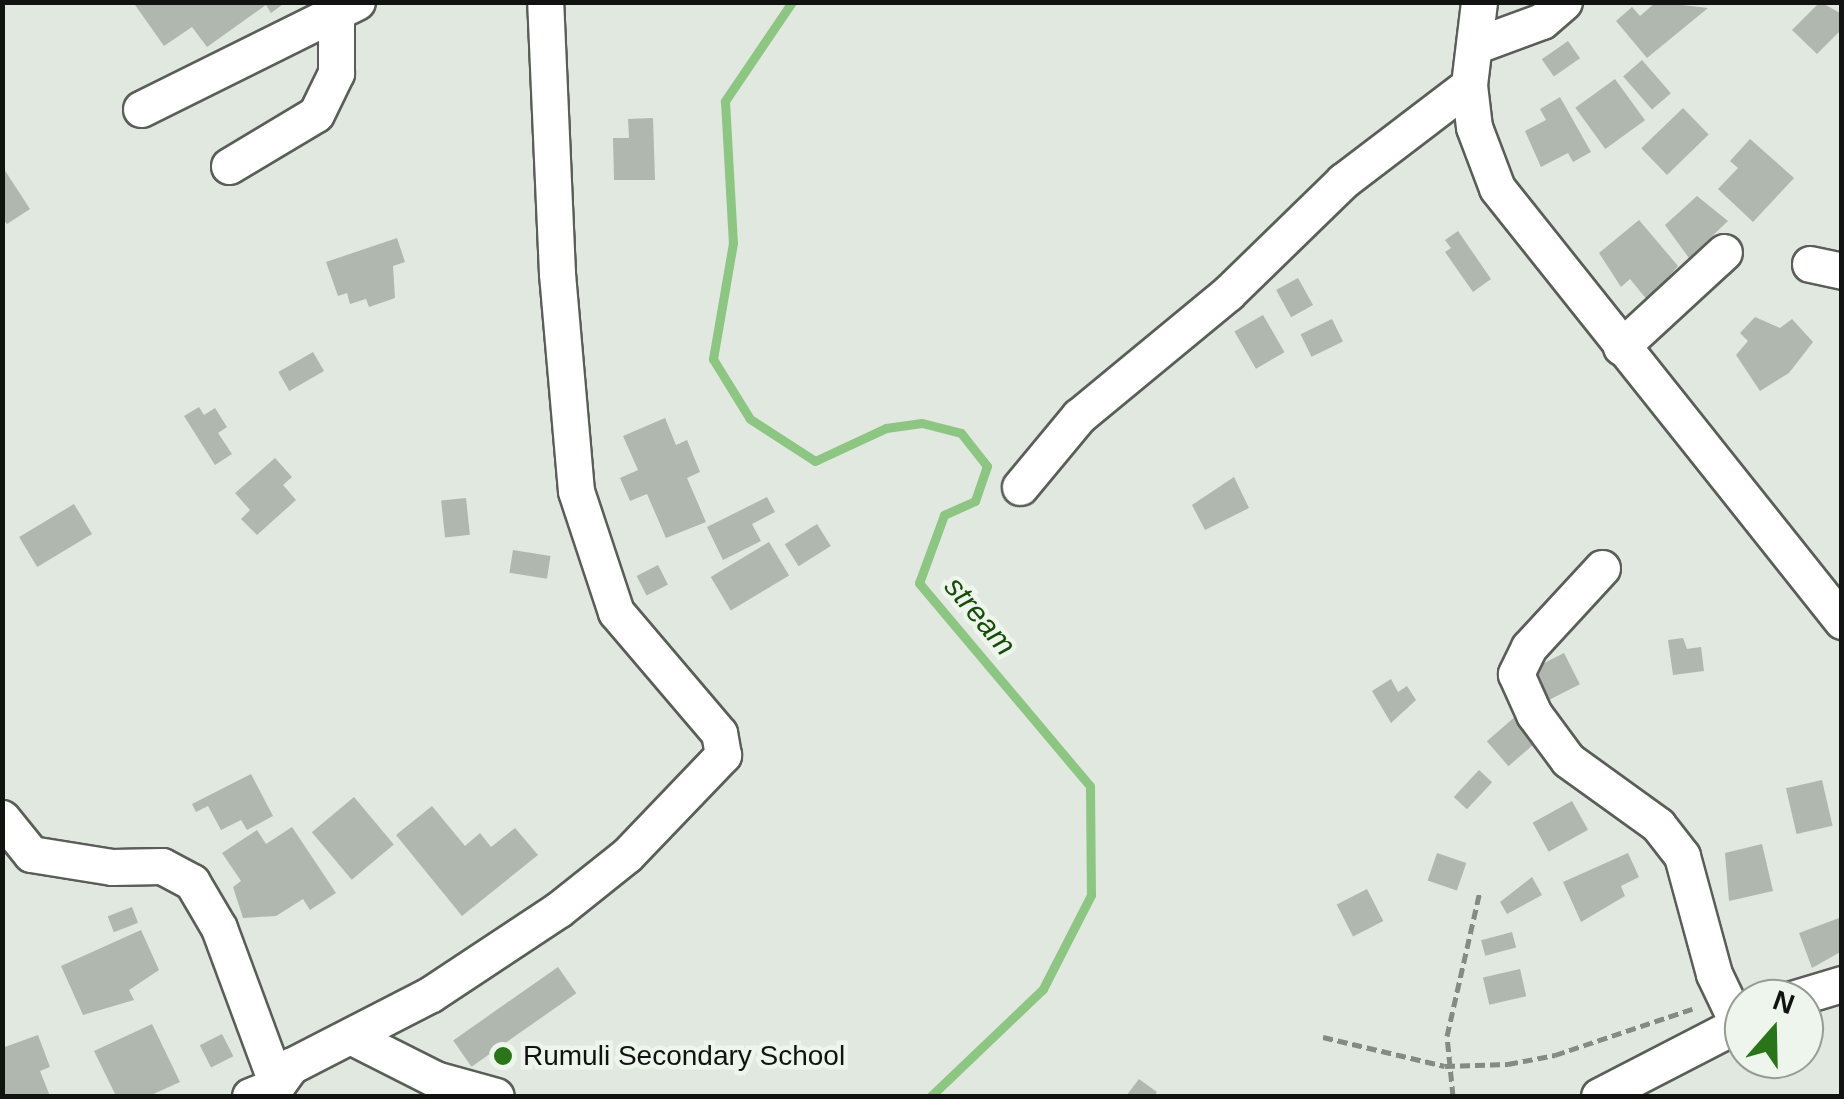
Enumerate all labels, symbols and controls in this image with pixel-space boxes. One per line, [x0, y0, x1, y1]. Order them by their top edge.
water label: stream [937, 569, 1023, 663]
north arrow [1724, 979, 1824, 1079]
text: N [1769, 984, 1799, 1020]
place label: Rumuli Secondary School [523, 1039, 845, 1073]
marker: Rumuli Secondary School [492, 1045, 514, 1067]

